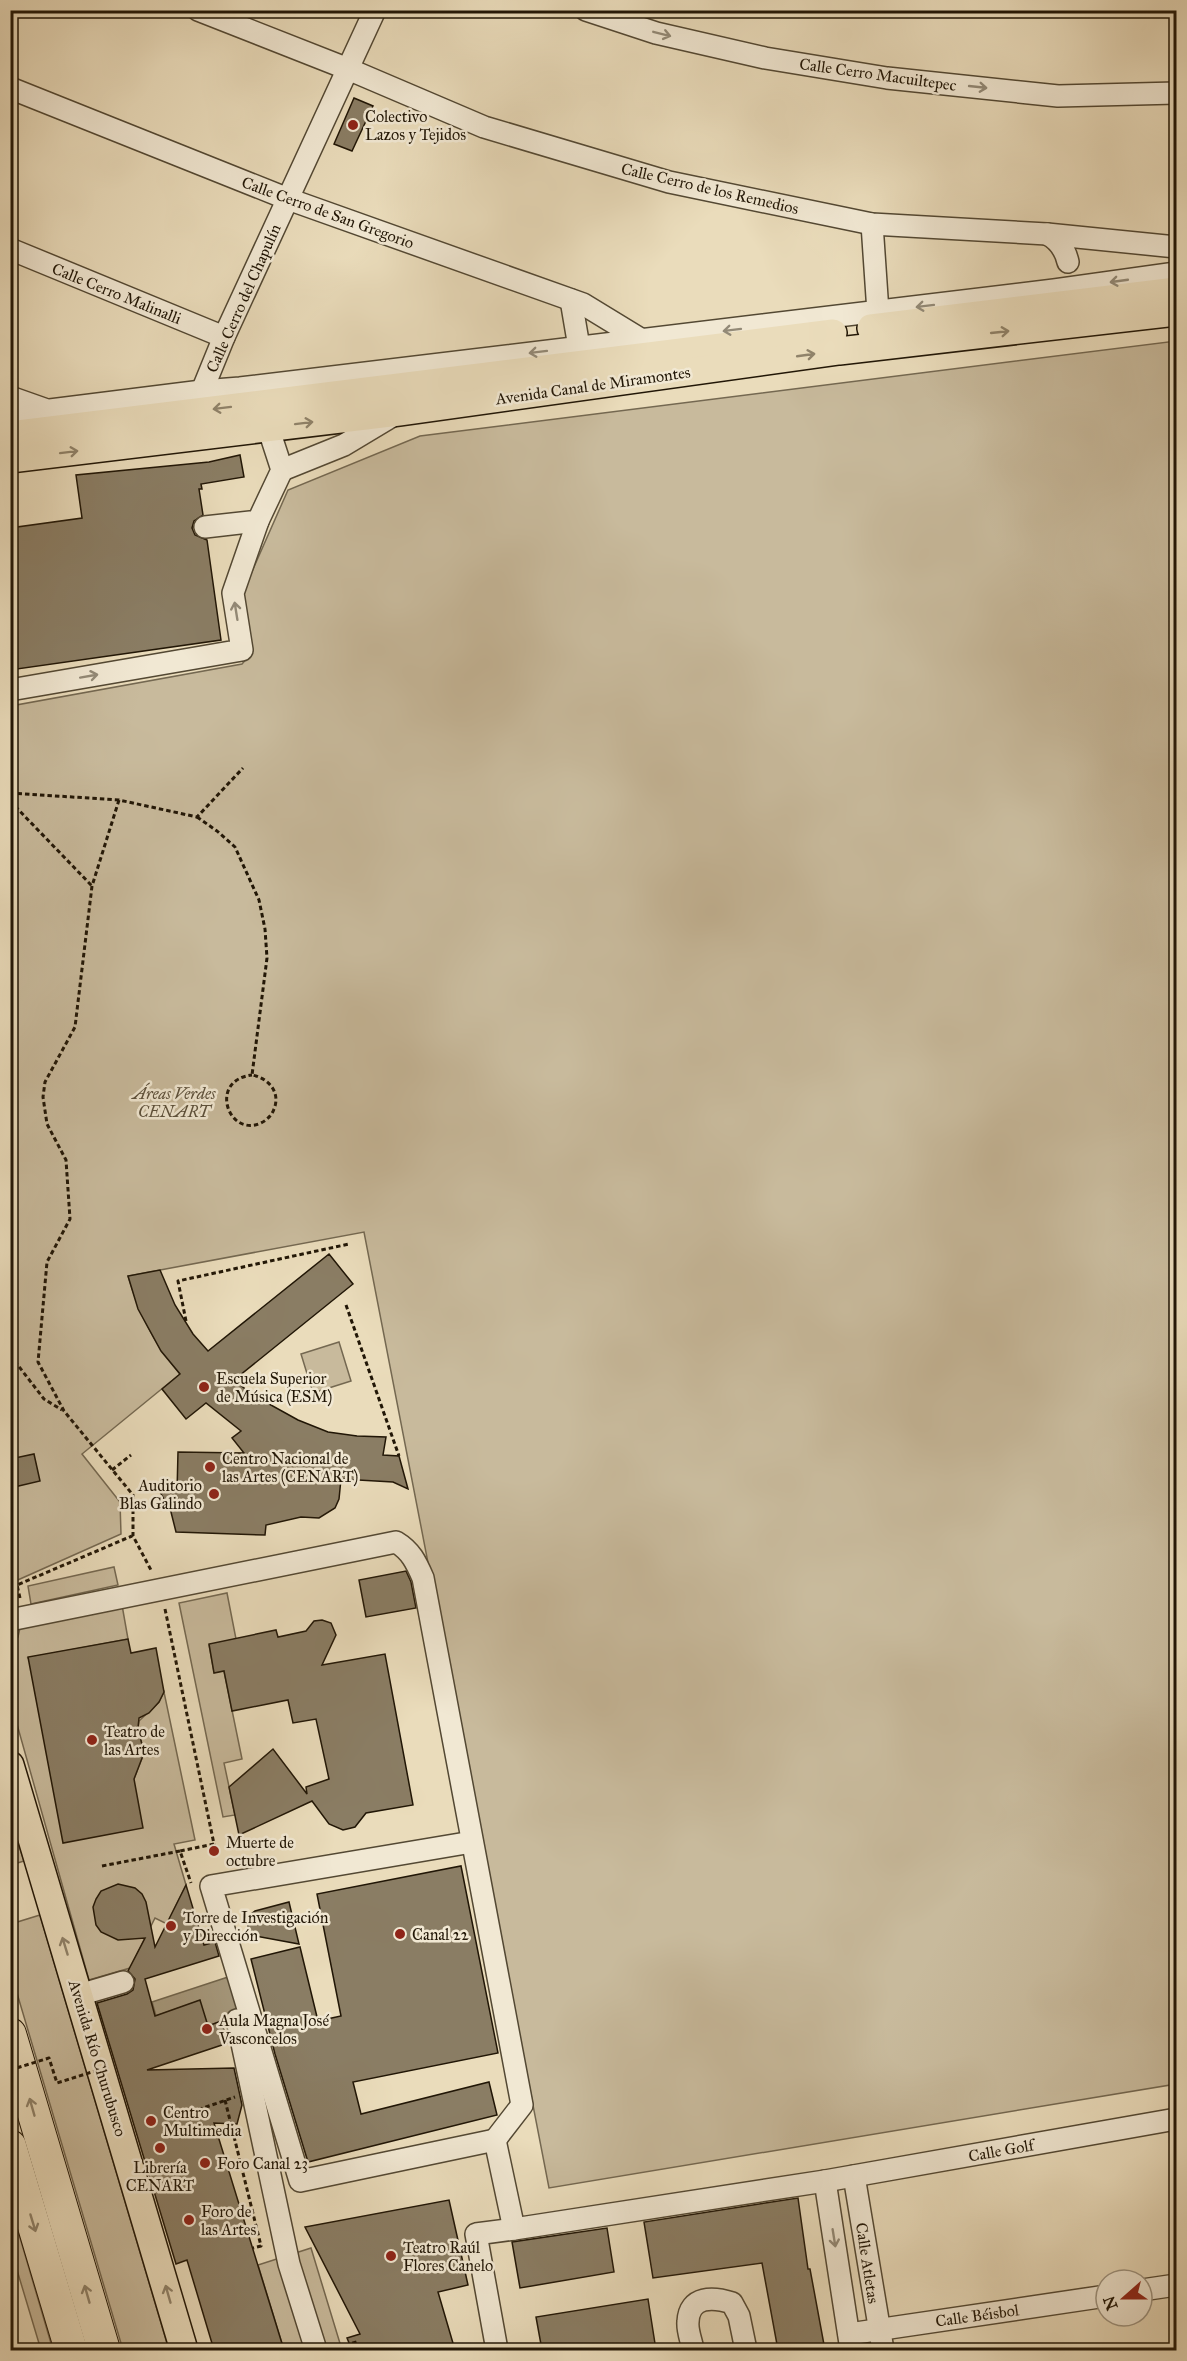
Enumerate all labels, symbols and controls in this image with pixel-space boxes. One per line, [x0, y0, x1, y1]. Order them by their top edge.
one-way arrow [652, 29, 671, 41]
street label: Calle Cerro Macuiltepec [798, 54, 958, 95]
one-way arrow [968, 82, 988, 93]
place label: Colectivo Lazos y Tejidos [365, 107, 466, 144]
marker: Colectivo Lazos y Tejidos [346, 118, 360, 132]
street label: Calle Cerro de los Remedios [619, 159, 801, 218]
street label: Calle Cerro de San Gregorio [239, 172, 417, 253]
street label: Calle Cerro del Chapulín [202, 221, 285, 375]
street label: Calle Cerro Malinalli [49, 259, 185, 328]
one-way arrow [1109, 276, 1129, 287]
one-way arrow [916, 301, 936, 312]
one-way arrow [722, 324, 742, 335]
one-way arrow [989, 327, 1009, 338]
one-way arrow [528, 346, 548, 357]
one-way arrow [796, 350, 815, 361]
street label: Avenida Canal de Miramontes [493, 362, 692, 409]
one-way arrow [213, 403, 233, 414]
one-way arrow [293, 417, 313, 428]
one-way arrow [58, 446, 78, 457]
one-way arrow [231, 602, 242, 622]
one-way arrow [79, 671, 98, 682]
park label: Áreas Verdes CENART [130, 1082, 216, 1121]
place label: Escuela Superior de Música (ESM) [216, 1369, 332, 1407]
marker: Escuela Superior de Música (ESM) [197, 1380, 211, 1394]
place label: Centro Nacional de las Artes (CENART) [222, 1449, 358, 1487]
marker: Centro Nacional de las Artes (CENART) [203, 1460, 217, 1474]
place label: Auditorio Blas Galindo [119, 1476, 202, 1513]
marker: Auditorio Blas Galindo [207, 1487, 221, 1501]
place label: Teatro de las Artes [104, 1722, 165, 1759]
marker: Teatro de las Artes [85, 1733, 99, 1747]
place label: Muerte de octubre [226, 1833, 294, 1870]
marker: Muerte de octubre [207, 1844, 221, 1858]
place label: Torre de Investigación y Dirección [183, 1908, 329, 1945]
marker: Torre de Investigación y Dirección [164, 1919, 178, 1933]
place label: Canal 22 [412, 1925, 469, 1944]
marker: Canal 22 [393, 1927, 407, 1941]
one-way arrow [59, 1937, 70, 1956]
street label: Avenida Río Churubusco [64, 1977, 130, 2139]
place label: Aula Magna José Vasconcelos [218, 2011, 329, 2048]
marker: Aula Magna José Vasconcelos [200, 2022, 214, 2036]
one-way arrow [26, 2098, 37, 2117]
place label: Centro Multimedia [163, 2103, 242, 2140]
marker: Centro Multimedia [144, 2114, 158, 2128]
street label: Calle Golf [967, 2135, 1038, 2166]
marker: Librería CENART [153, 2141, 167, 2155]
place label: Foro Canal 23 [217, 2154, 308, 2173]
marker: Foro Canal 23 [198, 2156, 212, 2170]
place label: Librería CENART [126, 2158, 194, 2195]
place label: Foro de las Artes [201, 2202, 256, 2239]
one-way arrow [28, 2213, 39, 2232]
marker: Foro de las Artes [182, 2213, 196, 2227]
street label: Calle Atletas [852, 2221, 883, 2305]
one-way arrow [829, 2228, 840, 2248]
place label: Teatro Raúl Flores Canelo [403, 2238, 493, 2275]
marker: Teatro Raúl Flores Canelo [384, 2249, 398, 2263]
north arrow [1094, 2268, 1154, 2328]
one-way arrow [81, 2285, 92, 2304]
one-way arrow [162, 2285, 173, 2304]
text: N [1099, 2293, 1122, 2313]
street label: Calle Béisbol [934, 2300, 1021, 2331]

